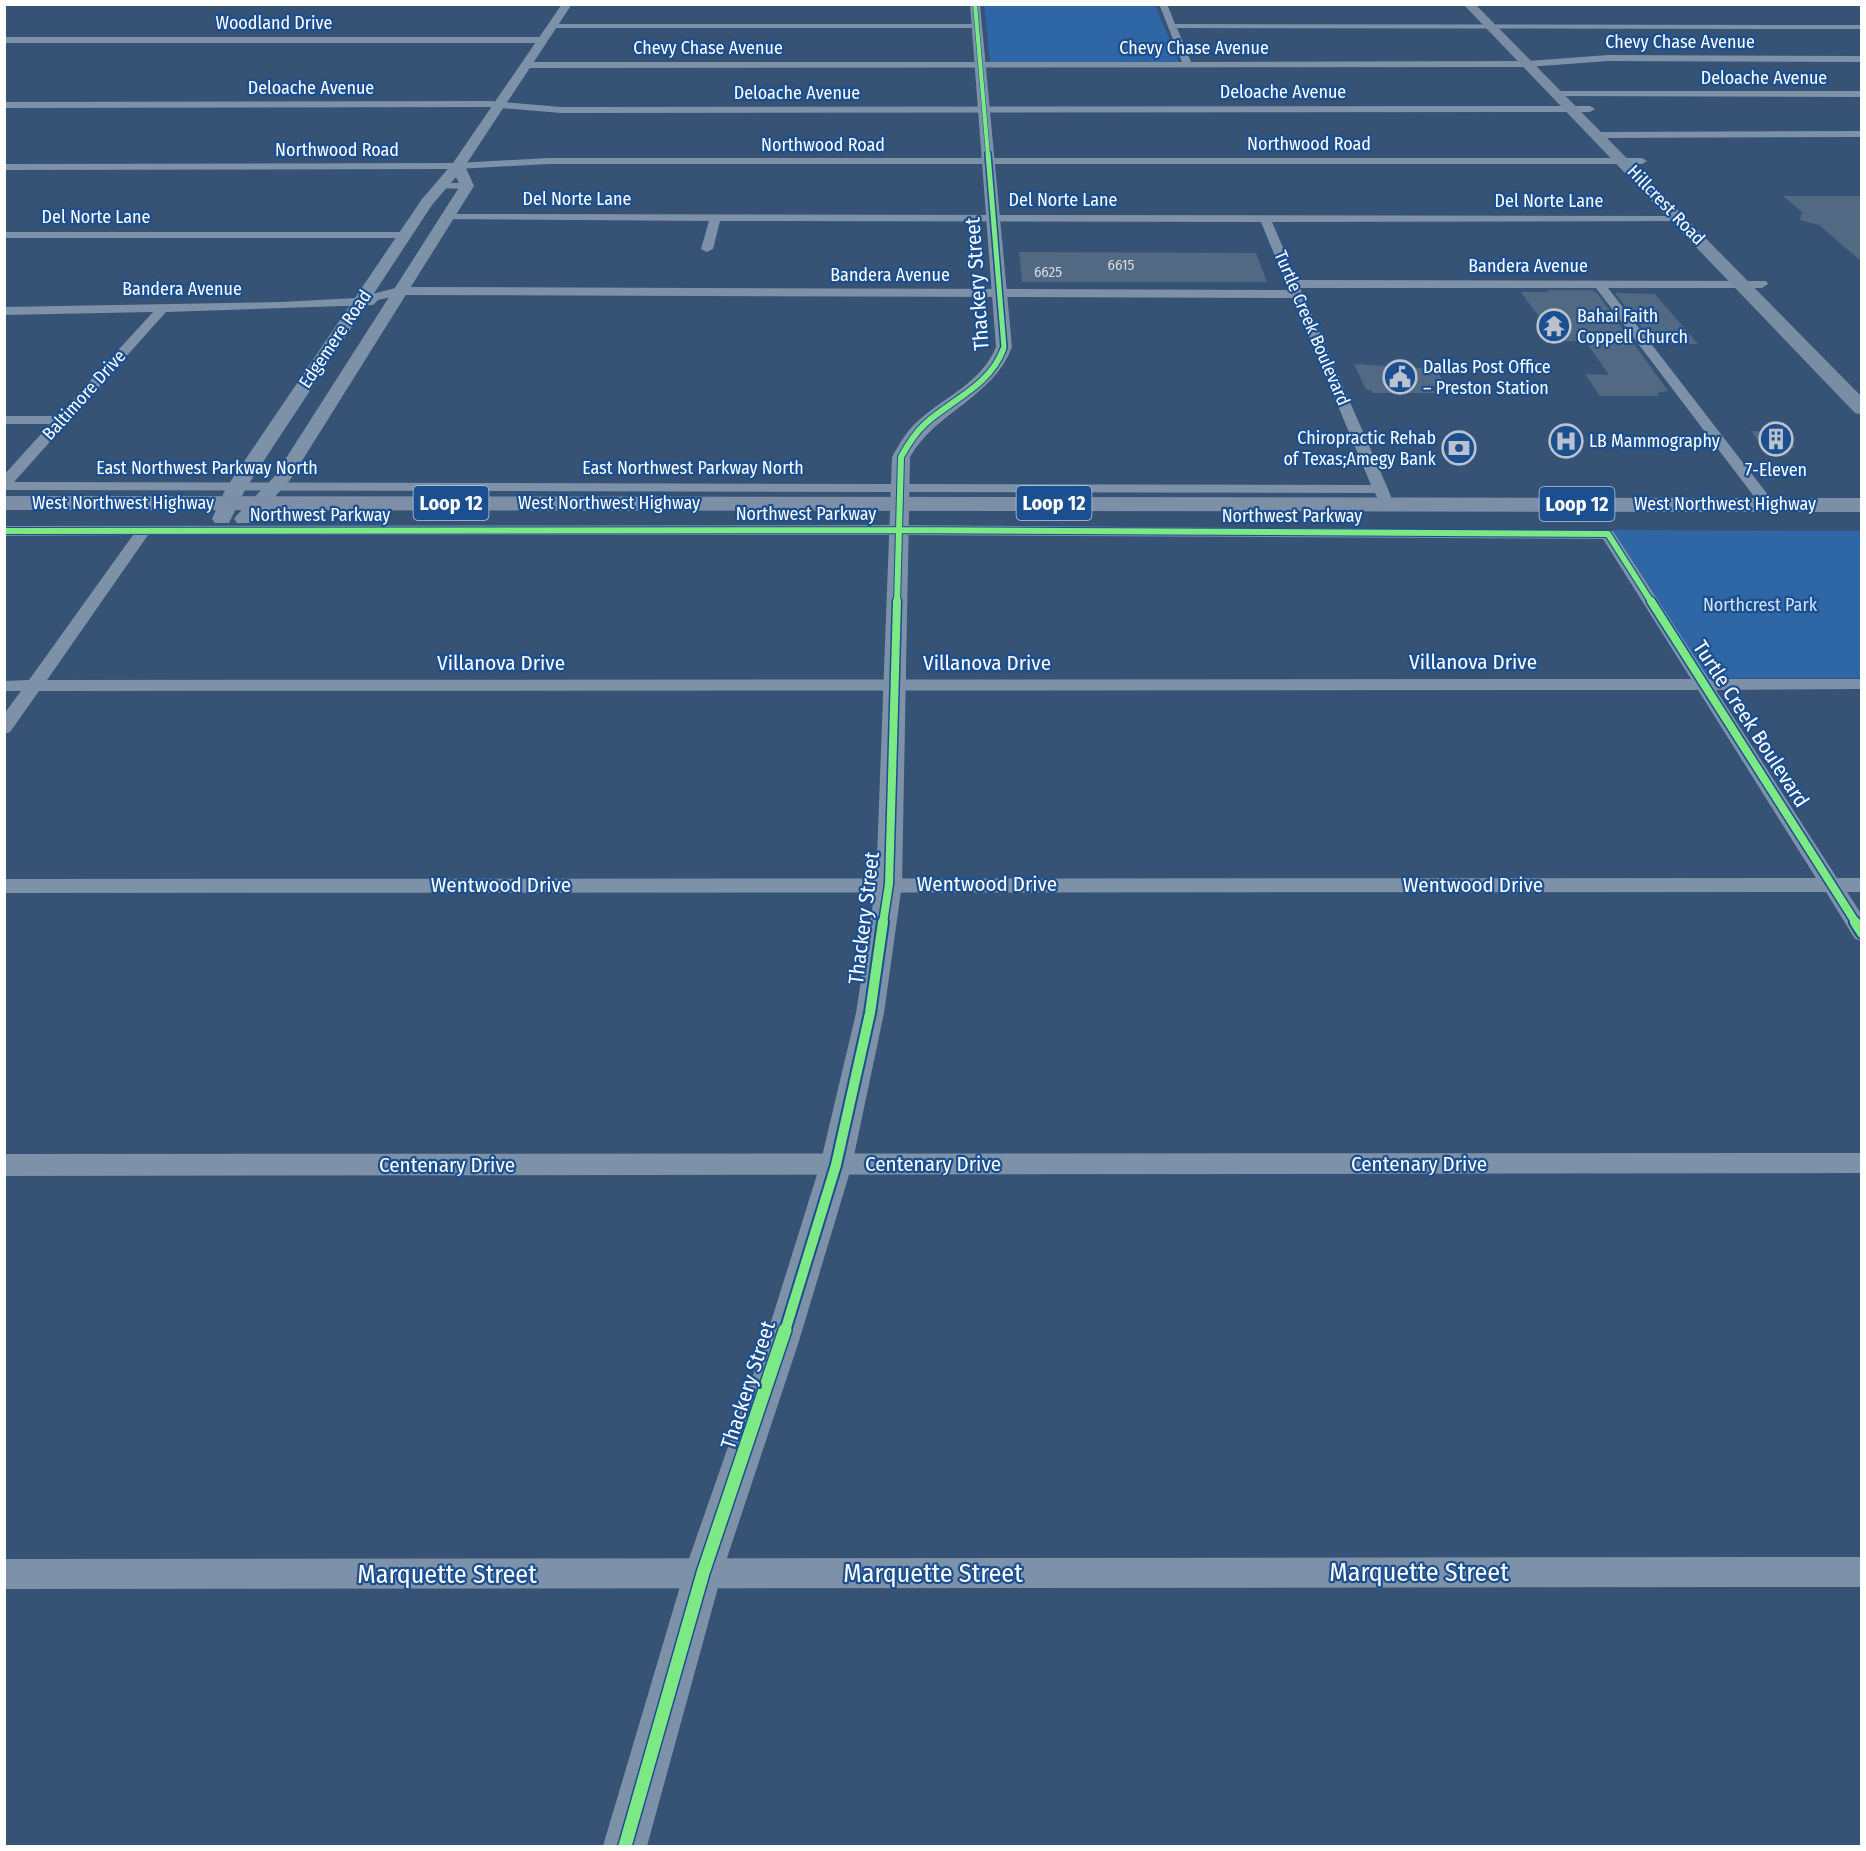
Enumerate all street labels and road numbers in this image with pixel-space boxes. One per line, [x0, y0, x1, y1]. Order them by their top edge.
street label: Woodland Drive [216, 12, 333, 34]
street label: Chevy Chase Avenue [1605, 31, 1755, 53]
street label: Chevy Chase Avenue [633, 37, 783, 59]
street label: Chevy Chase Avenue [1119, 37, 1269, 59]
street label: Deloache Avenue [1701, 67, 1827, 89]
street label: Deloache Avenue [248, 77, 374, 99]
street label: Deloache Avenue [1220, 81, 1346, 103]
street label: Deloache Avenue [734, 82, 860, 104]
street label: Northwood Road [1247, 133, 1371, 155]
street label: Northwood Road [761, 134, 885, 156]
street label: Northwood Road [275, 139, 399, 161]
street label: Hillcrest Road [1623, 161, 1709, 249]
street label: Del Norte Lane [523, 188, 632, 210]
street label: Del Norte Lane [1009, 189, 1118, 211]
street label: Del Norte Lane [1495, 190, 1604, 212]
street label: Del Norte Lane [42, 206, 151, 228]
street label: Thackery Street [959, 216, 995, 351]
street label: Turtle Creek Boulevard [1269, 247, 1355, 409]
street label: Bandera Avenue [1468, 255, 1588, 277]
street label: Bandera Avenue [830, 264, 950, 286]
street label: Bandera Avenue [122, 278, 242, 300]
street label: Edgemere Road [294, 286, 376, 392]
street label: Baltimore Drive [38, 345, 130, 445]
street label: East Northwest Parkway North [96, 457, 318, 479]
street label: East Northwest Parkway North [582, 457, 804, 479]
road number: Loop 12 [414, 486, 488, 520]
road number: Loop 12 [1016, 486, 1092, 520]
road number: Loop 12 [1540, 487, 1614, 521]
street label: West Northwest Highway [32, 492, 214, 514]
street label: West Northwest Highway [518, 492, 700, 514]
street label: West Northwest Highway [1634, 493, 1816, 515]
street label: Northwest Parkway [736, 503, 876, 525]
street label: Northwest Parkway [250, 504, 390, 526]
street label: Northwest Parkway [1222, 505, 1362, 527]
street label: Turtle Creek Boulevard [1687, 636, 1815, 812]
street label: Villanova Drive [1409, 649, 1537, 675]
street label: Villanova Drive [437, 650, 565, 676]
street label: Villanova Drive [923, 650, 1051, 676]
street label: Thackery Street [843, 850, 885, 986]
street label: Wentwood Drive [917, 871, 1057, 897]
street label: Wentwood Drive [431, 872, 571, 898]
street label: Wentwood Drive [1403, 872, 1543, 898]
street label: Centenary Drive [865, 1151, 1001, 1177]
street label: Centenary Drive [1351, 1151, 1487, 1177]
street label: Centenary Drive [379, 1152, 515, 1178]
street label: Thackery Street [715, 1317, 781, 1452]
street label: Marquette Street [1329, 1557, 1509, 1588]
street label: Marquette Street [843, 1558, 1023, 1589]
street label: Marquette Street [357, 1559, 537, 1590]

